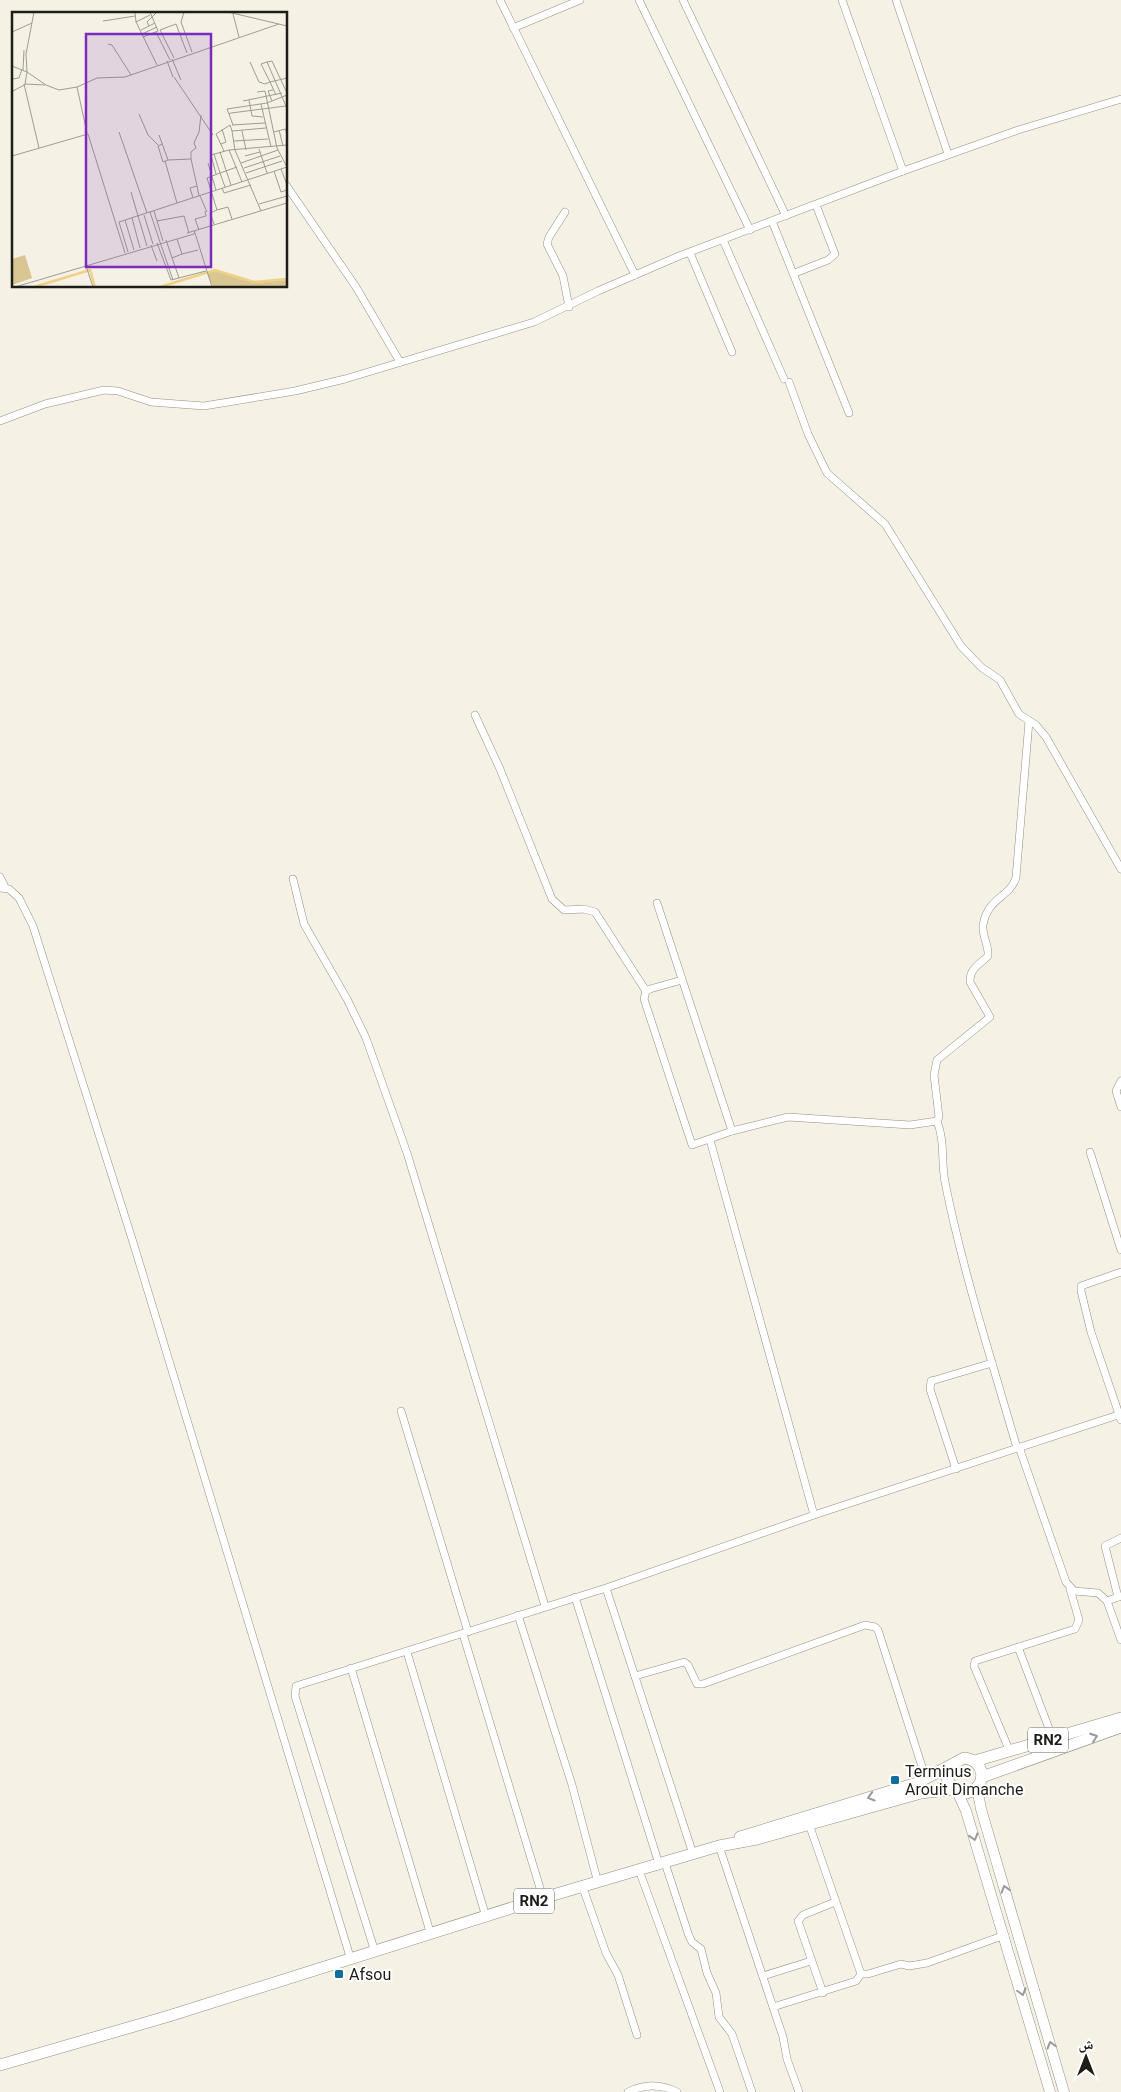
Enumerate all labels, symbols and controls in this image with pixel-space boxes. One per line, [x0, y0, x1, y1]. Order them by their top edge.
inset map [12, 12, 288, 288]
road number: RN2 [1028, 1728, 1068, 1752]
one-way arrow [1089, 1733, 1098, 1743]
place label: Terminus Arouit Dimanche [905, 1762, 1023, 1799]
marker: Terminus Arouit Dimanche [889, 1774, 901, 1786]
one-way arrow [868, 1791, 876, 1801]
one-way arrow [969, 1832, 979, 1840]
one-way arrow [1001, 1886, 1011, 1894]
road number: RN2 [514, 1888, 554, 1914]
place label: Afsou [349, 1965, 391, 1984]
marker: Afsou [333, 1968, 345, 1980]
one-way arrow [1016, 1988, 1026, 1996]
north arrow [1061, 2032, 1111, 2082]
text: ش [1079, 2036, 1094, 2053]
one-way arrow [1046, 2042, 1056, 2050]

